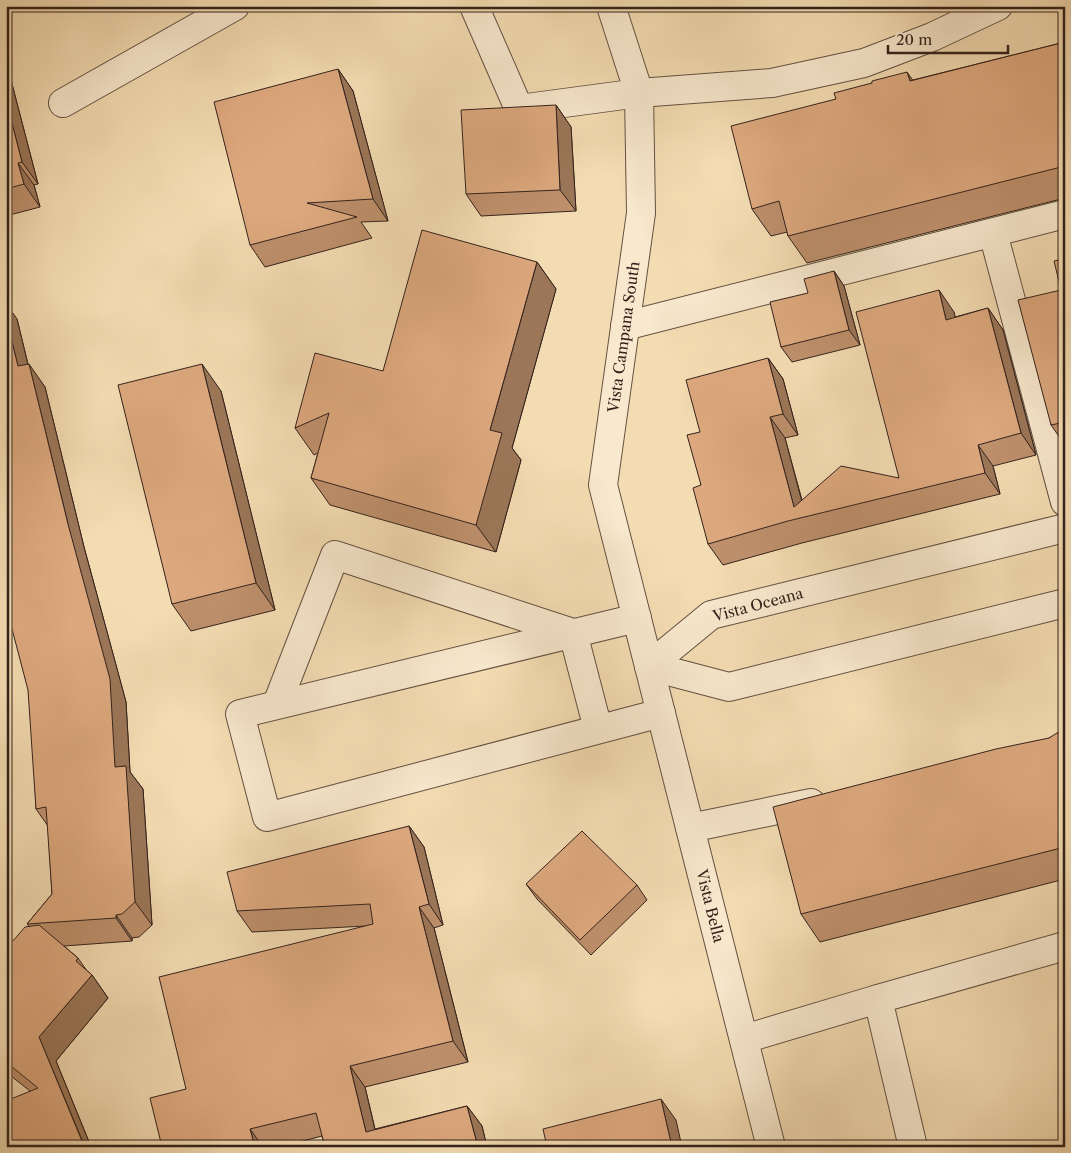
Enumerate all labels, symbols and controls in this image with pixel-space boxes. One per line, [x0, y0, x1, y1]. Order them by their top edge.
scale bar [888, 22, 1008, 54]
text: 20 m [896, 30, 932, 49]
street label: Vista Campana South [603, 259, 644, 415]
street label: Vista Oceana [710, 583, 805, 626]
street label: Vista Bella [692, 866, 729, 944]

